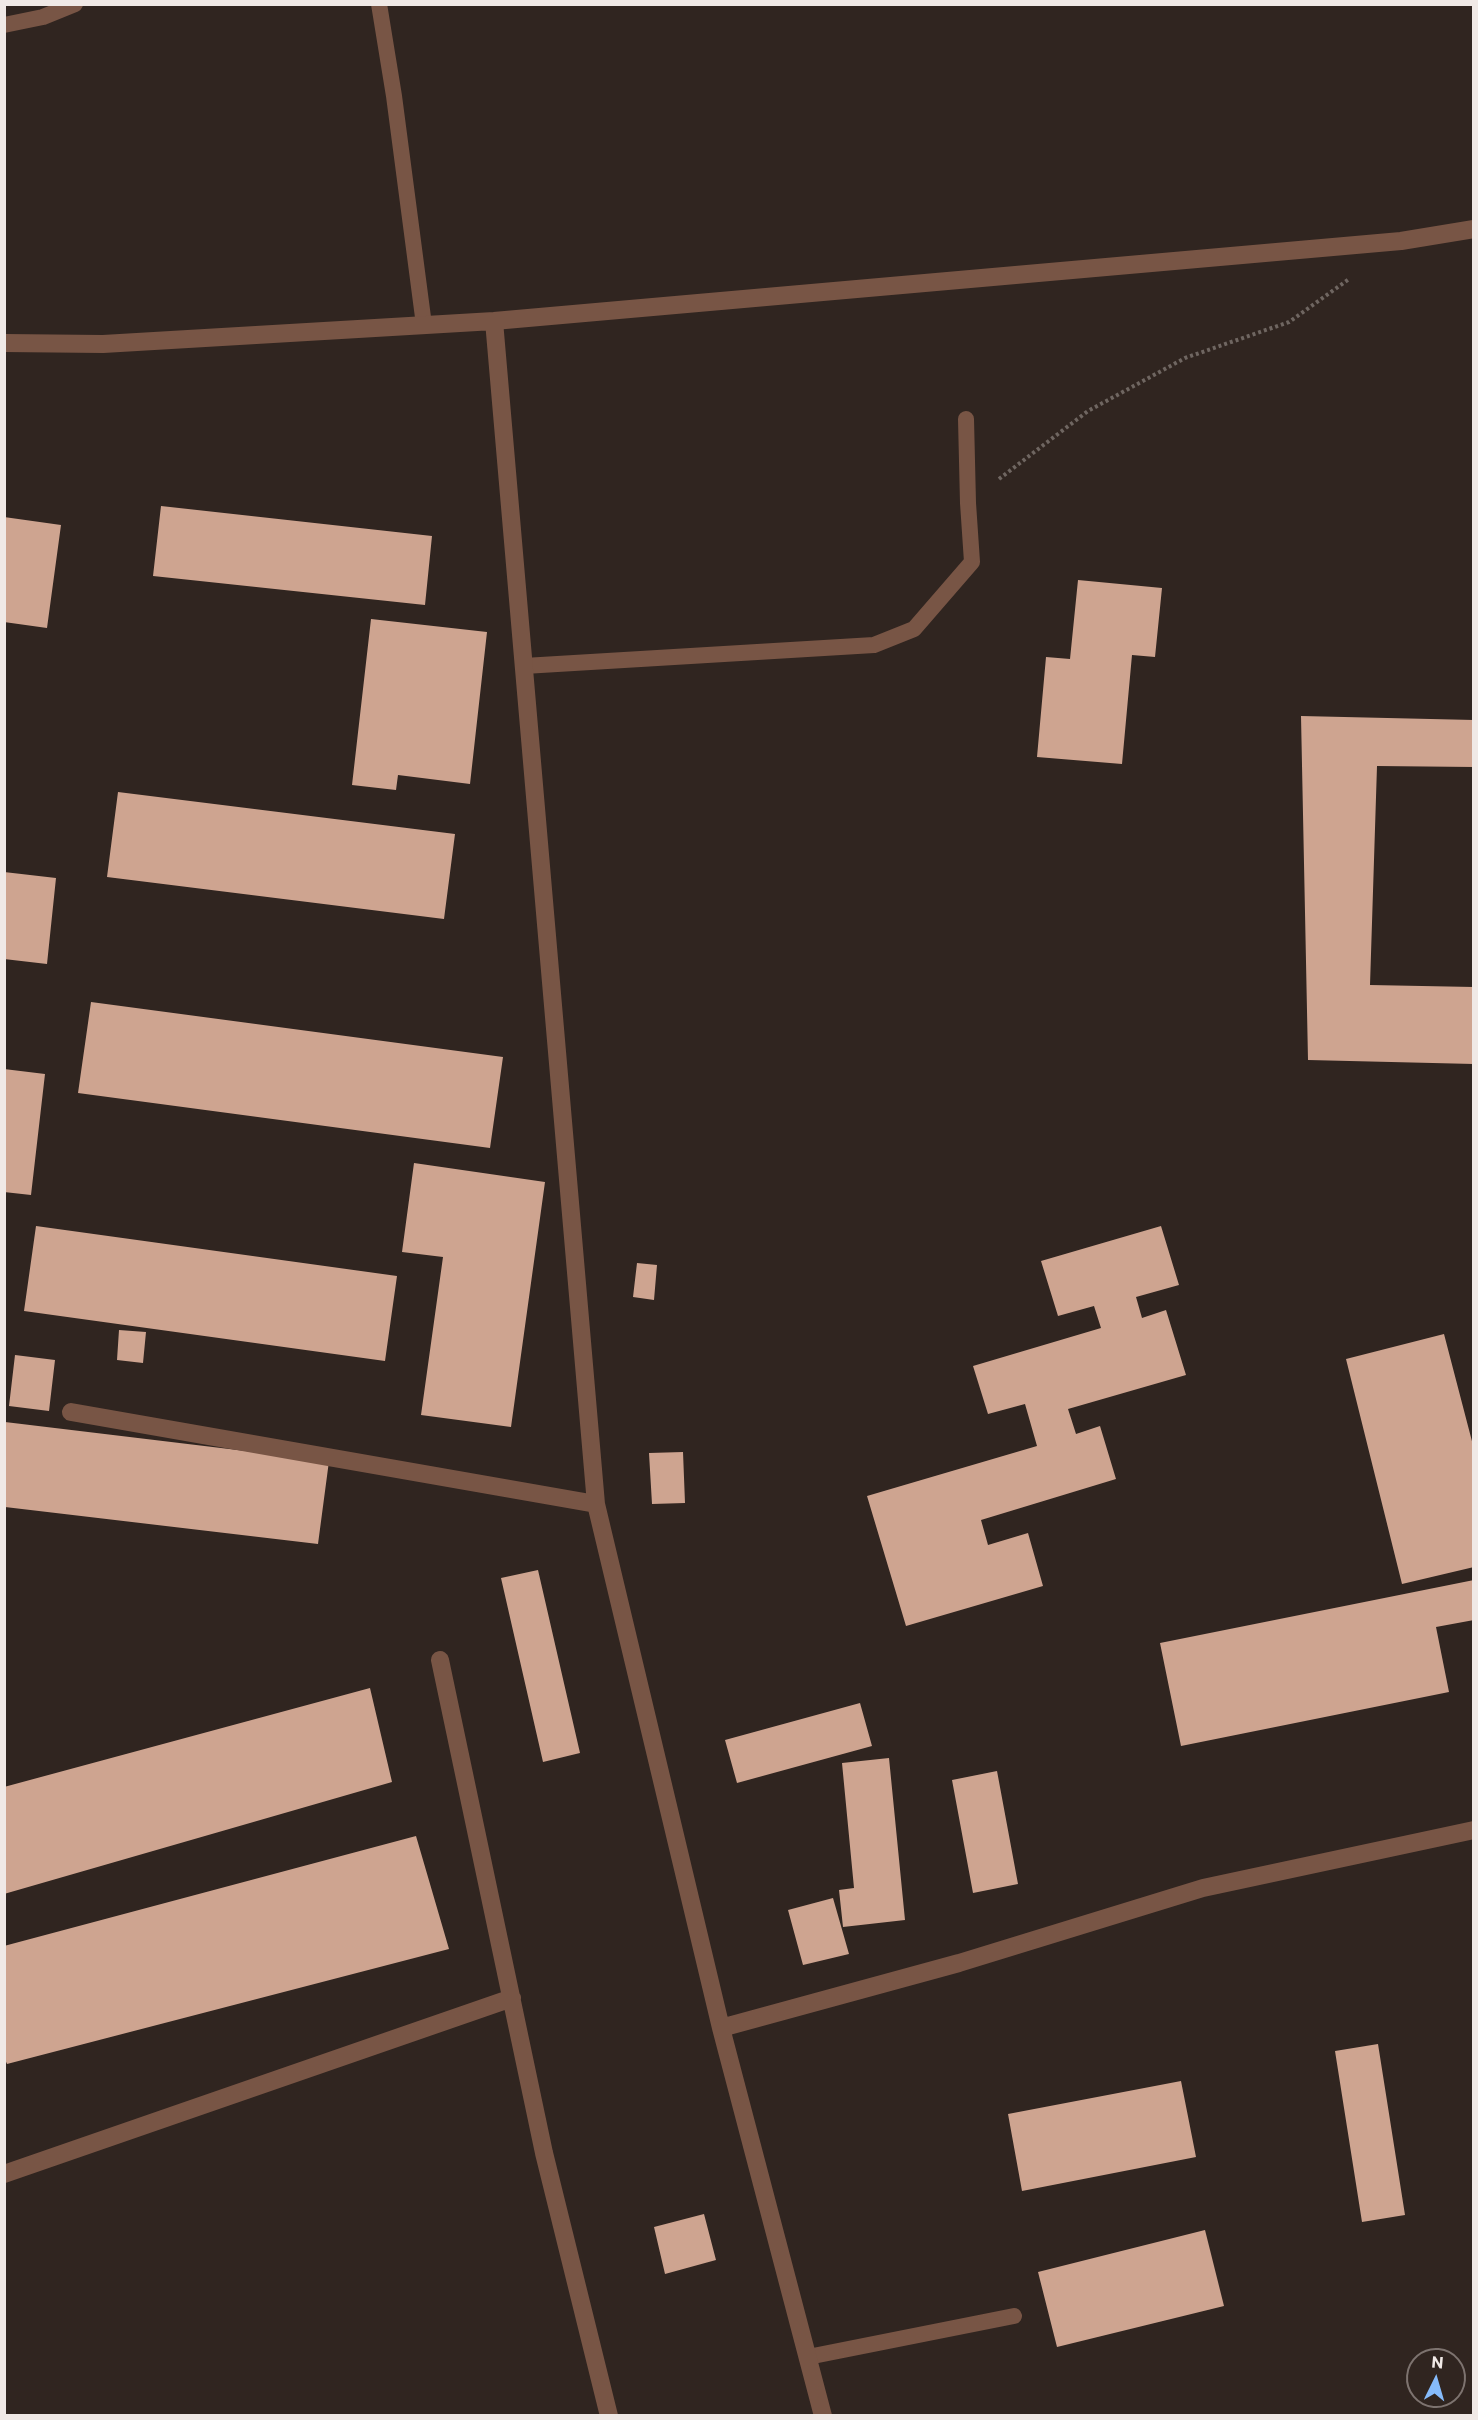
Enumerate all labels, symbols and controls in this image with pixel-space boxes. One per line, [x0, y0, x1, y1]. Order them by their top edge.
north arrow [1406, 2348, 1466, 2408]
text: N [1431, 2352, 1444, 2372]

